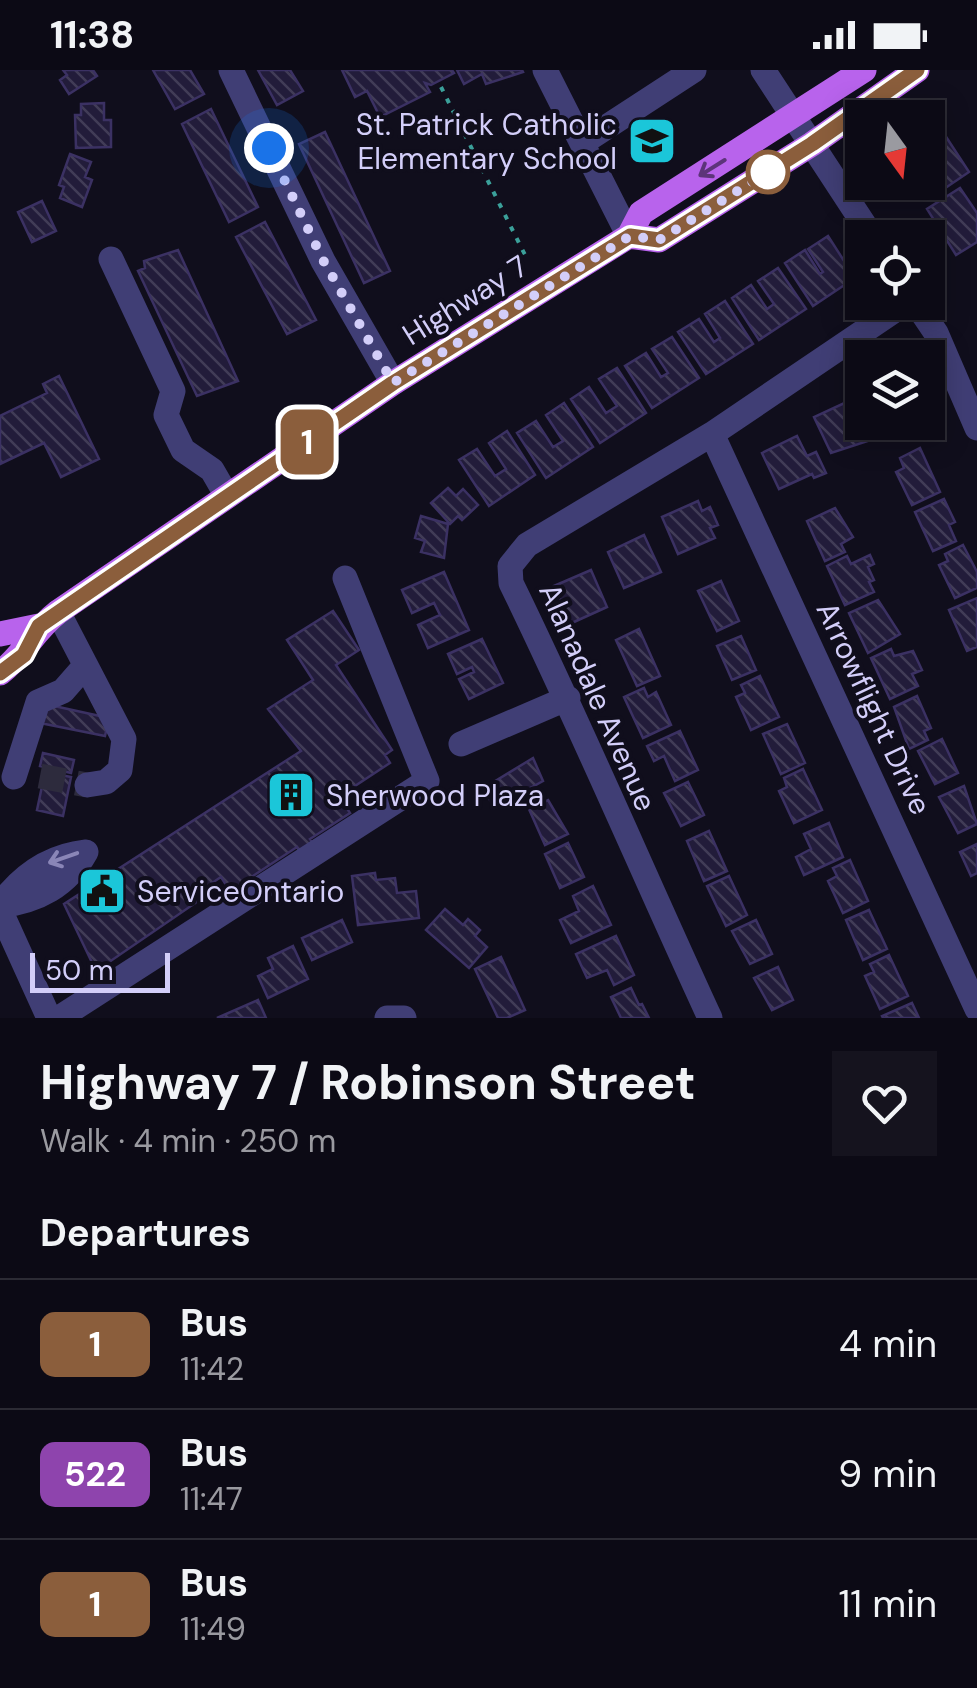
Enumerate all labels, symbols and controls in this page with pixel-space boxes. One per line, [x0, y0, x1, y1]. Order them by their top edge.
text: 11:38 [50, 10, 134, 60]
north arrow [845, 100, 945, 200]
map controls [845, 100, 945, 440]
place label: St. Patrick Catholic Elementary School [356, 105, 617, 178]
school or university icon: St. Patrick Catholic Elementary School [626, 115, 678, 167]
your location [244, 123, 294, 173]
unlabelled marker [747, 151, 789, 193]
one-way arrow [698, 158, 727, 178]
button: locate [845, 220, 945, 320]
street label: Highway 7 [395, 246, 535, 354]
button: layers [845, 340, 945, 440]
line badge: 1 [274, 410, 340, 474]
text: 1 [301, 419, 313, 465]
street label: Alanadale Avenue [530, 577, 666, 817]
street label: Arrowflight Drive [808, 595, 940, 821]
building icon: Sherwood Plaza [265, 769, 317, 821]
place label: Sherwood Plaza [326, 776, 544, 815]
one-way arrow [48, 850, 79, 868]
public building icon: ServiceOntario [76, 865, 128, 917]
place label: ServiceOntario [137, 872, 344, 911]
scale bar [30, 948, 170, 993]
text: 50 m [45, 952, 114, 989]
text: Highway 7 / Robinson Street [40, 1051, 696, 1114]
button: heart [832, 1051, 937, 1156]
text: Walk · 4 min · 250 m [40, 1120, 336, 1162]
text: Departures [40, 1208, 251, 1258]
text: Bus [180, 1298, 248, 1348]
text: 4 min [839, 1319, 937, 1369]
text: 1 [89, 1321, 101, 1367]
text: 11:42 [180, 1348, 244, 1390]
text: Bus [180, 1428, 248, 1478]
text: 9 min [838, 1449, 937, 1499]
text: 522 [64, 1451, 126, 1497]
text: 11:47 [180, 1478, 243, 1520]
text: Bus [180, 1558, 248, 1608]
text: 11 min [838, 1579, 937, 1629]
text: 1 [89, 1581, 101, 1627]
text: 11:49 [180, 1608, 246, 1650]

